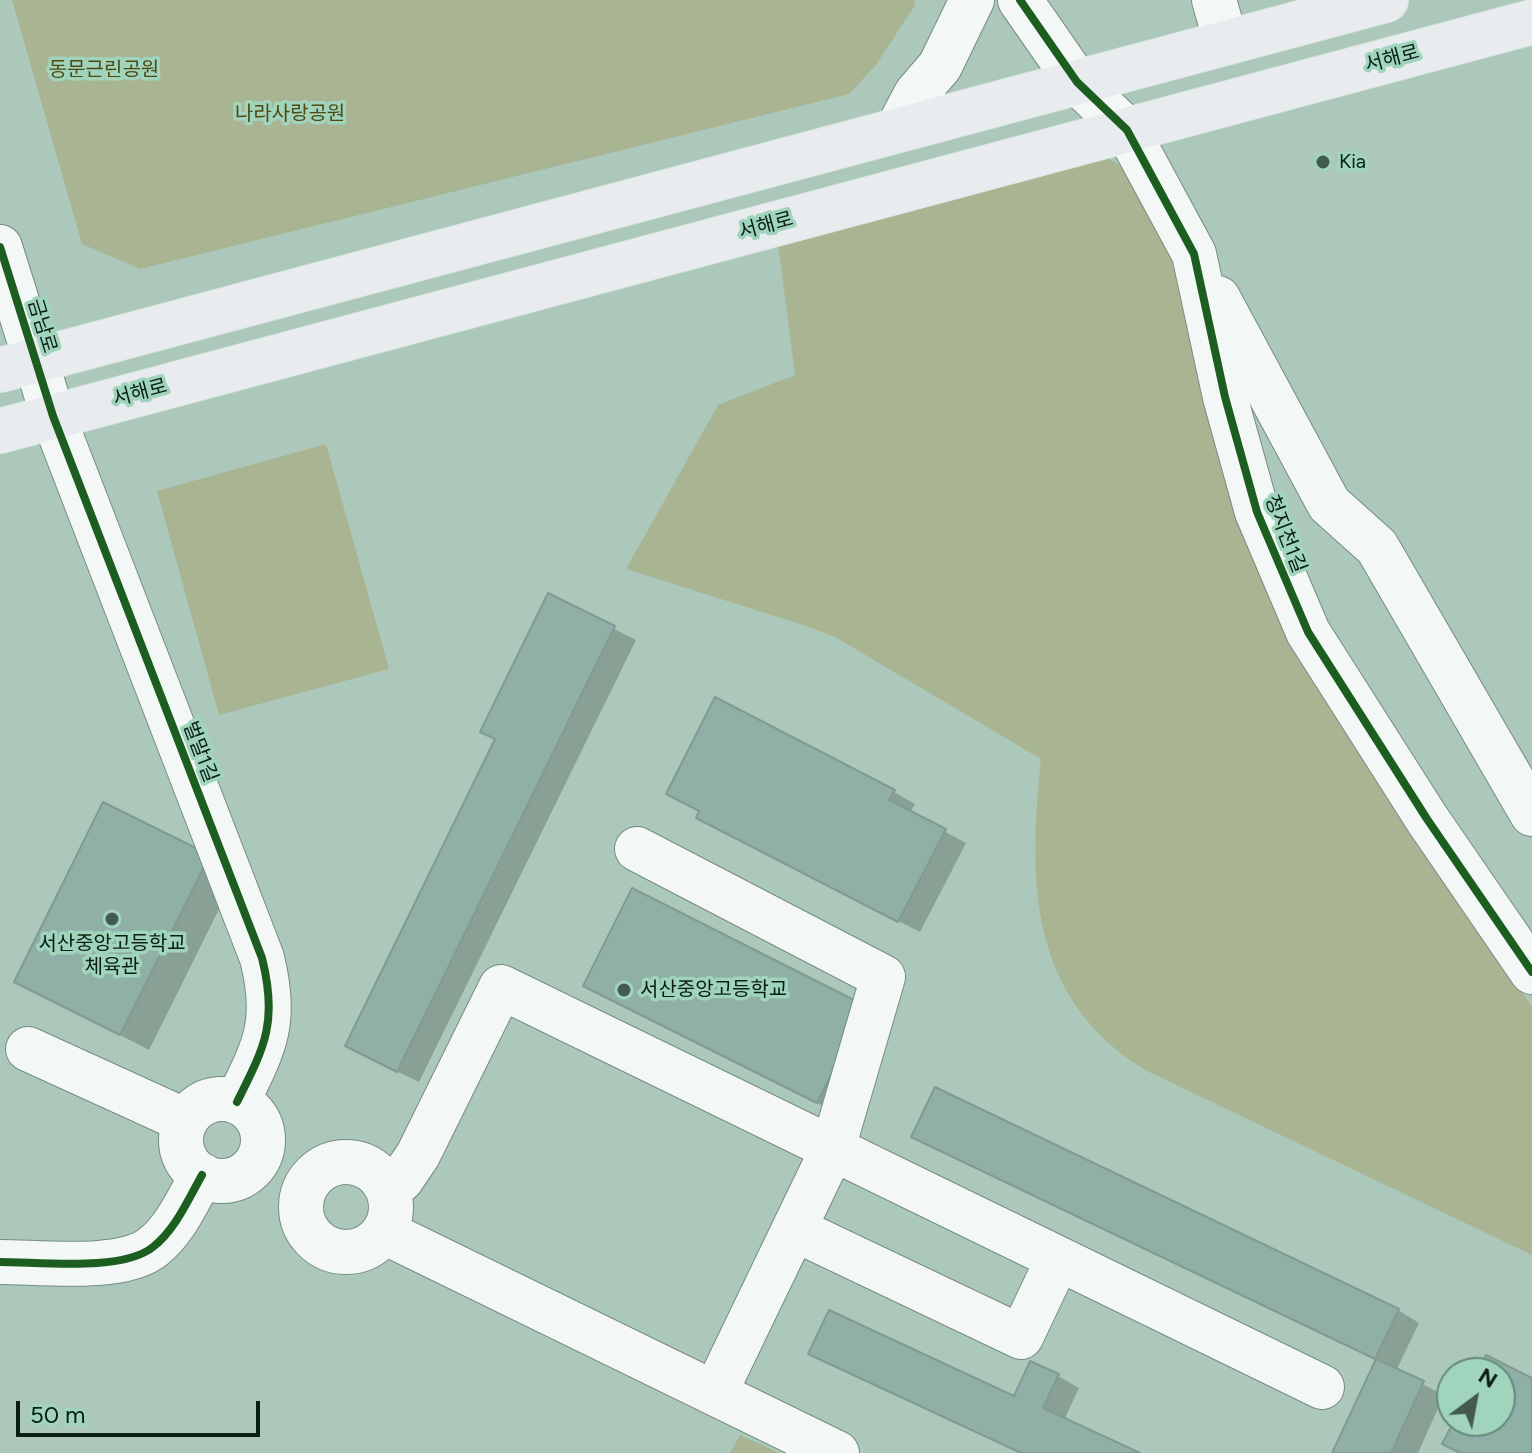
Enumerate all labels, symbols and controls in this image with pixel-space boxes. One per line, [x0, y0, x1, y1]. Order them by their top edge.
street label: 서해로 [1362, 40, 1422, 78]
park label: 동문근린공원 [49, 58, 159, 82]
park label: 나라사랑공원 [235, 102, 345, 126]
place label: Kia [1339, 150, 1366, 174]
marker: Kia [1314, 153, 1332, 171]
street label: 서해로 [736, 207, 796, 245]
street label: 금남로 [22, 296, 62, 356]
street label: 서해로 [110, 374, 170, 412]
street label: 청지천1길 [1259, 491, 1311, 577]
street label: 벌말1길 [177, 718, 223, 786]
marker: 서산중앙고등학교 체육관 [103, 910, 121, 928]
place label: 서산중앙고등학교 체육관 [38, 932, 186, 979]
place label: 서산중앙고등학교 [640, 978, 787, 1002]
marker: 서산중앙고등학교 [615, 981, 633, 999]
north arrow [1436, 1357, 1516, 1437]
text: N [1474, 1362, 1502, 1394]
scale bar [20, 1385, 264, 1435]
text: 50 m [30, 1400, 86, 1429]

